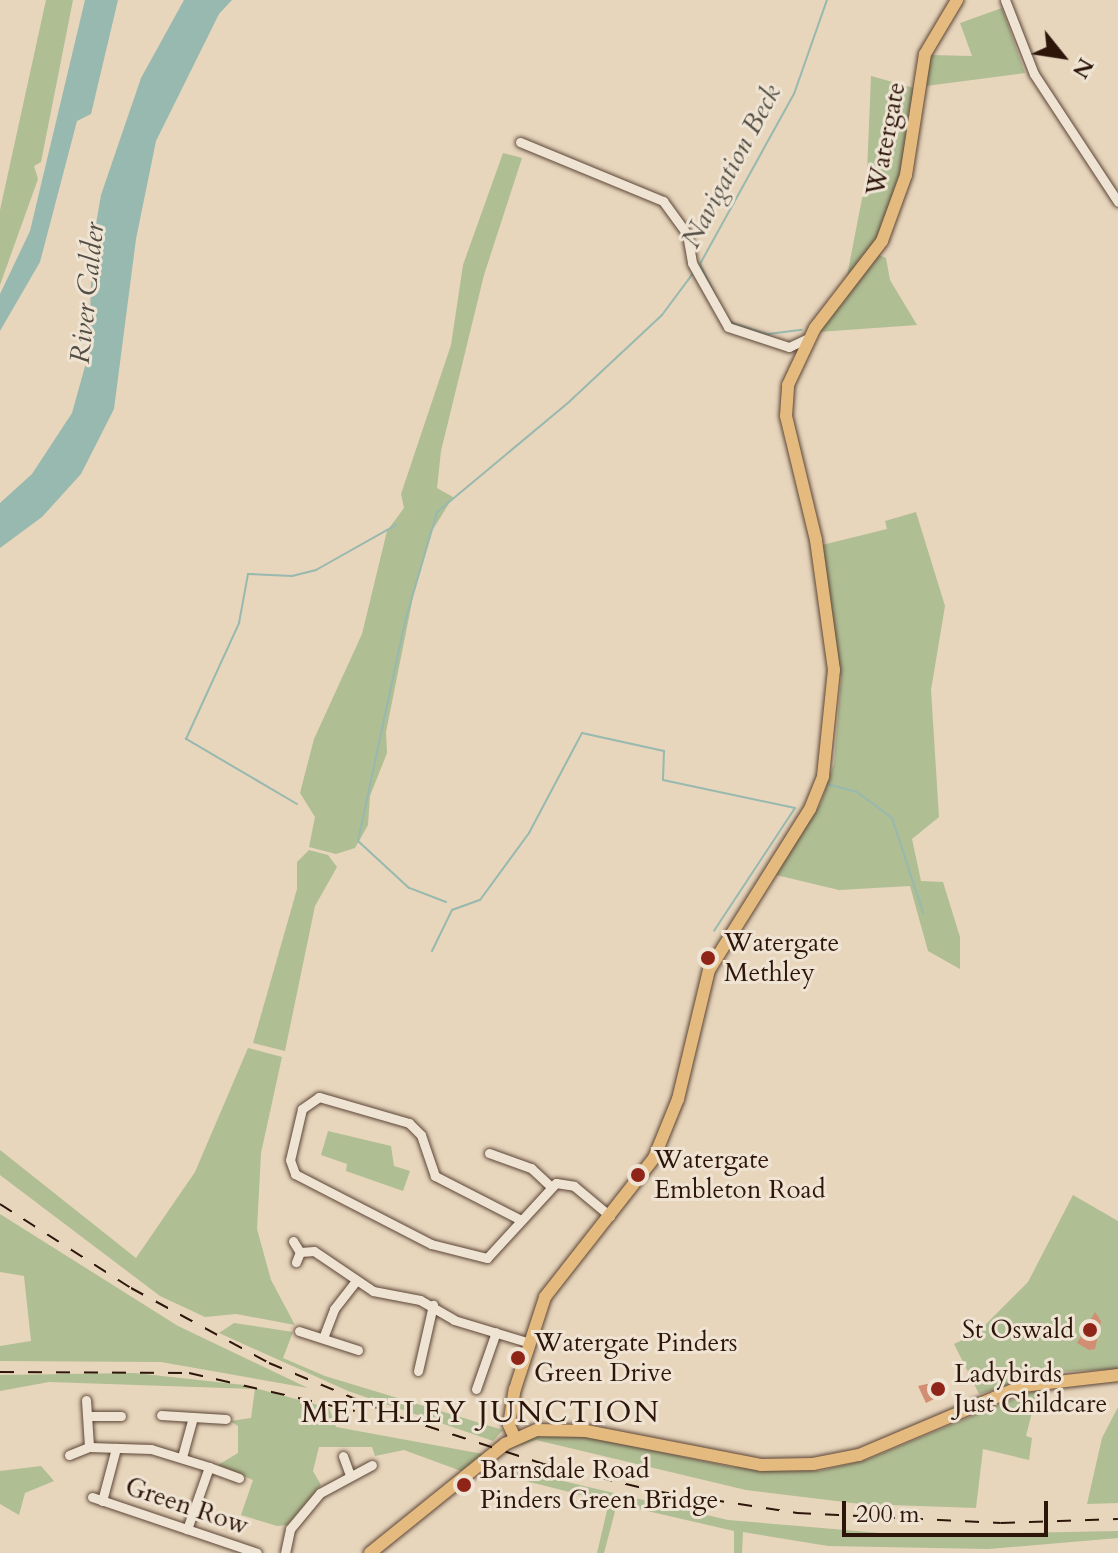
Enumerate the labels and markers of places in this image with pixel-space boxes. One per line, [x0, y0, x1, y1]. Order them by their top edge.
place label: Watergate Methley [724, 927, 839, 988]
marker: Watergate Methley [699, 949, 717, 967]
place label: Watergate Embleton Road [654, 1144, 826, 1206]
marker: Watergate Embleton Road [629, 1166, 647, 1184]
place label: St Oswald [962, 1314, 1074, 1346]
marker: St Oswald [1081, 1321, 1099, 1339]
place label: Watergate Pinders Green Drive [534, 1327, 738, 1388]
marker: Watergate Pinders Green Drive [509, 1349, 527, 1367]
place label: Ladybirds Just Childcare [954, 1358, 1107, 1420]
marker: Ladybirds Just Childcare [929, 1380, 947, 1398]
place label: Barnsdale Road Pinders Green Bridge [480, 1454, 718, 1516]
marker: Barnsdale Road Pinders Green Bridge [455, 1476, 473, 1494]

